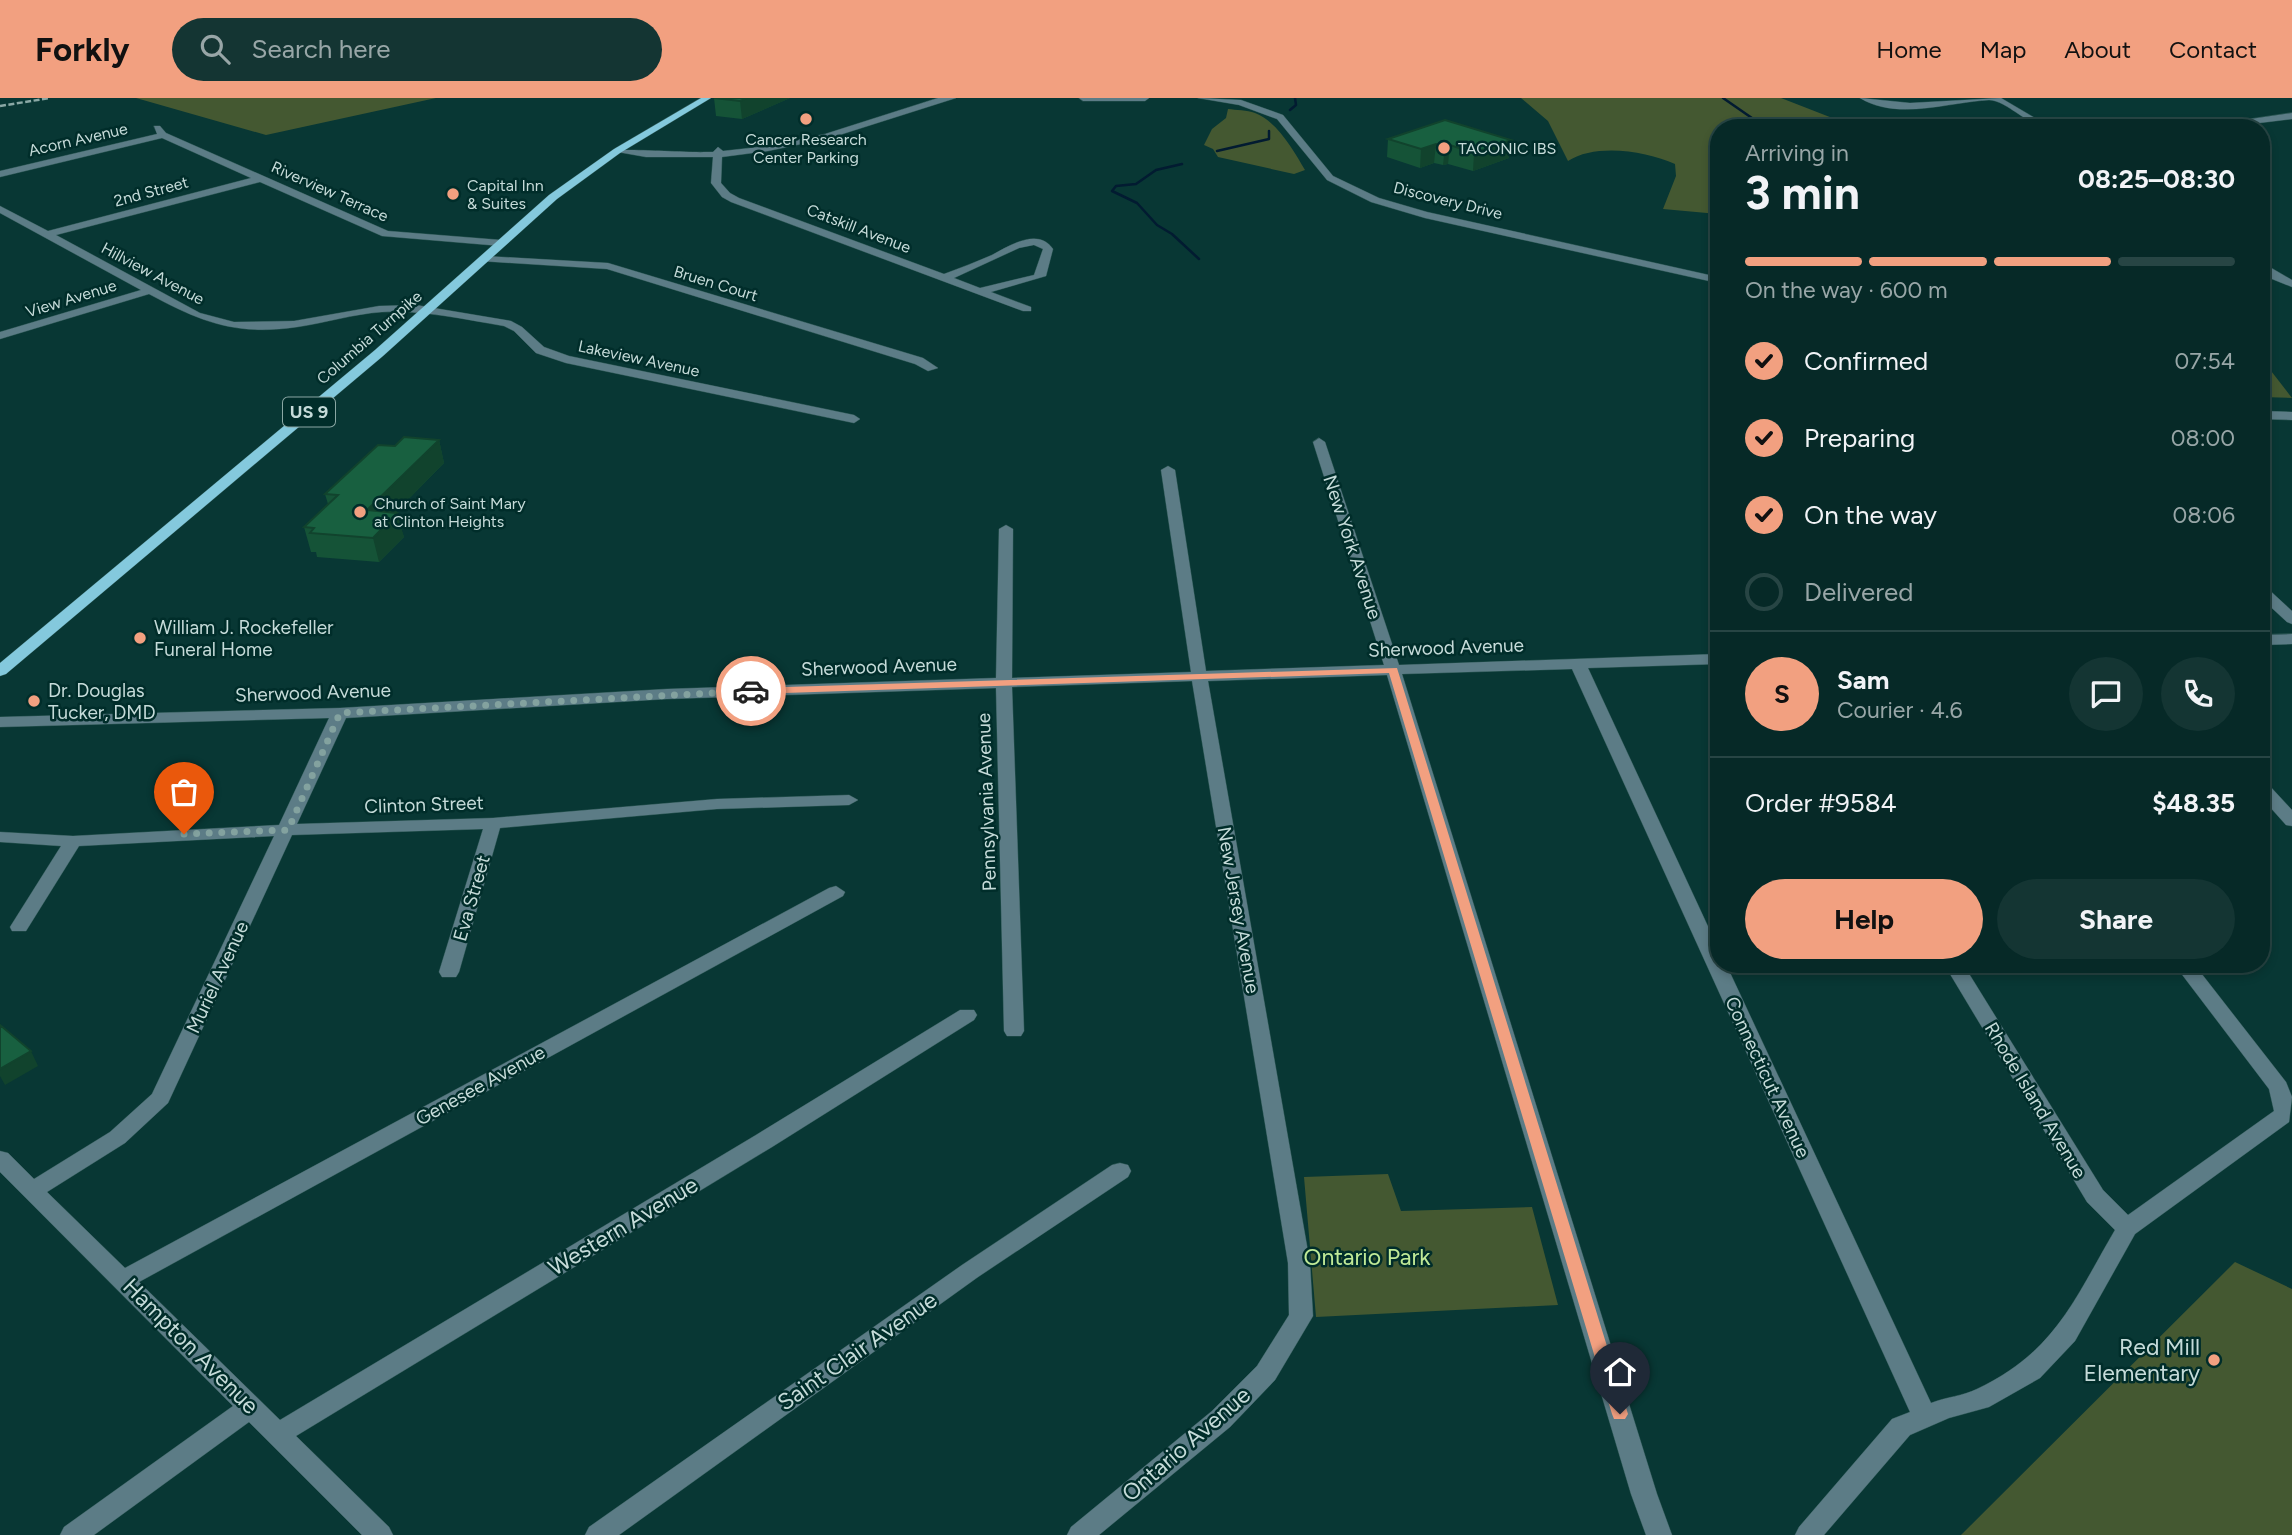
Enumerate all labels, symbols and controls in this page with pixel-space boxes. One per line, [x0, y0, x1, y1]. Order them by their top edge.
search box [172, 18, 662, 81]
text: Forkly [35, 30, 130, 69]
icon: search [196, 30, 234, 68]
text: Search here [252, 33, 390, 65]
text: Home [1876, 35, 1942, 64]
text: Map [1980, 35, 2026, 64]
text: About [2064, 35, 2131, 64]
text: Contact [2169, 35, 2257, 64]
marker: Cancer Research Center Parking [798, 111, 814, 127]
street label: Acorn Avenue [27, 119, 130, 160]
place label: Cancer Research Center Parking [745, 130, 867, 167]
place label: TACONIC IBS [1458, 139, 1556, 158]
text: Arriving in [1745, 139, 1849, 167]
marker: TACONIC IBS [1436, 140, 1452, 156]
street label: Riverview Terrace [268, 157, 391, 226]
text: 08:25–08:30 [2078, 163, 2235, 195]
text: 3 min [1745, 165, 1860, 221]
street label: 2nd Street [112, 172, 190, 210]
place label: Capital Inn & Suites [467, 176, 544, 213]
street label: Discovery Drive [1391, 178, 1505, 223]
marker: Capital Inn & Suites [445, 186, 461, 202]
street label: Catskill Avenue [804, 200, 914, 257]
street label: Hillview Avenue [98, 238, 208, 309]
street label: Bruen Court [672, 262, 760, 305]
street label: View Avenue [23, 276, 119, 321]
text: On the way · 600 m [1745, 276, 1948, 304]
street label: Columbia Turnpike [313, 286, 426, 388]
street label: Lakeview Avenue [576, 336, 702, 381]
icon: check [1745, 342, 1783, 380]
text: Confirmed [1804, 345, 1928, 377]
text: 07:54 [2175, 347, 2235, 375]
road number: US 9 [283, 398, 335, 426]
icon: check [1745, 419, 1783, 457]
text: Preparing [1804, 422, 1915, 454]
text: 08:00 [2171, 424, 2235, 452]
street label: New York Avenue [1318, 472, 1387, 622]
place label: Church of Saint Mary at Clinton Heights [374, 494, 526, 531]
icon: check [1745, 496, 1783, 534]
text: On the way [1804, 499, 1937, 531]
text: 08:06 [2173, 501, 2235, 529]
marker: Church of Saint Mary at Clinton Heights [352, 504, 368, 520]
text: Delivered [1804, 576, 1913, 608]
place label: William J. Rockefeller Funeral Home [154, 616, 334, 661]
marker: William J. Rockefeller Funeral Home [132, 630, 148, 646]
street label: Sherwood Avenue [1368, 633, 1524, 662]
street label: Sherwood Avenue [801, 652, 957, 681]
courier [716, 656, 786, 726]
button: chat [2069, 657, 2143, 731]
button: phone [2161, 657, 2235, 731]
text: Sam [1837, 664, 1889, 696]
icon: car [732, 672, 770, 710]
street label: Sherwood Avenue [235, 678, 391, 707]
text: S [1774, 678, 1790, 710]
place label: Dr. Douglas Tucker, DMD [48, 679, 156, 724]
marker: Dr. Douglas Tucker, DMD [26, 693, 42, 709]
text: Courier · 4.6 [1837, 696, 1963, 724]
street label: Pennsylvania Avenue [972, 712, 1001, 892]
pin [154, 762, 214, 834]
icon: bag [165, 773, 203, 811]
text: Order #9584 [1745, 787, 1897, 819]
text: $48.35 [2152, 787, 2235, 819]
street label: Clinton Street [364, 791, 484, 818]
street label: New Jersey Avenue [1213, 825, 1264, 995]
street label: Eva Street [448, 852, 495, 944]
button: Help [1745, 879, 1983, 959]
button: Share [1997, 879, 2235, 959]
street label: Muriel Avenue [181, 918, 253, 1037]
street label: Connecticut Avenue [1720, 993, 1815, 1161]
street label: Rhode Island Avenue [1980, 1018, 2091, 1183]
street label: Genesee Avenue [412, 1040, 549, 1130]
street label: Western Avenue [543, 1170, 703, 1282]
park label: Ontario Park [1304, 1243, 1431, 1271]
street label: Hampton Avenue [117, 1272, 265, 1420]
street label: Saint Clair Avenue [772, 1286, 942, 1416]
place label: Red Mill Elementary [2084, 1333, 2200, 1387]
pin [1590, 1342, 1650, 1414]
marker: Red Mill Elementary [2206, 1352, 2222, 1368]
icon: home [1601, 1353, 1639, 1391]
street label: Ontario Avenue [1116, 1381, 1256, 1507]

